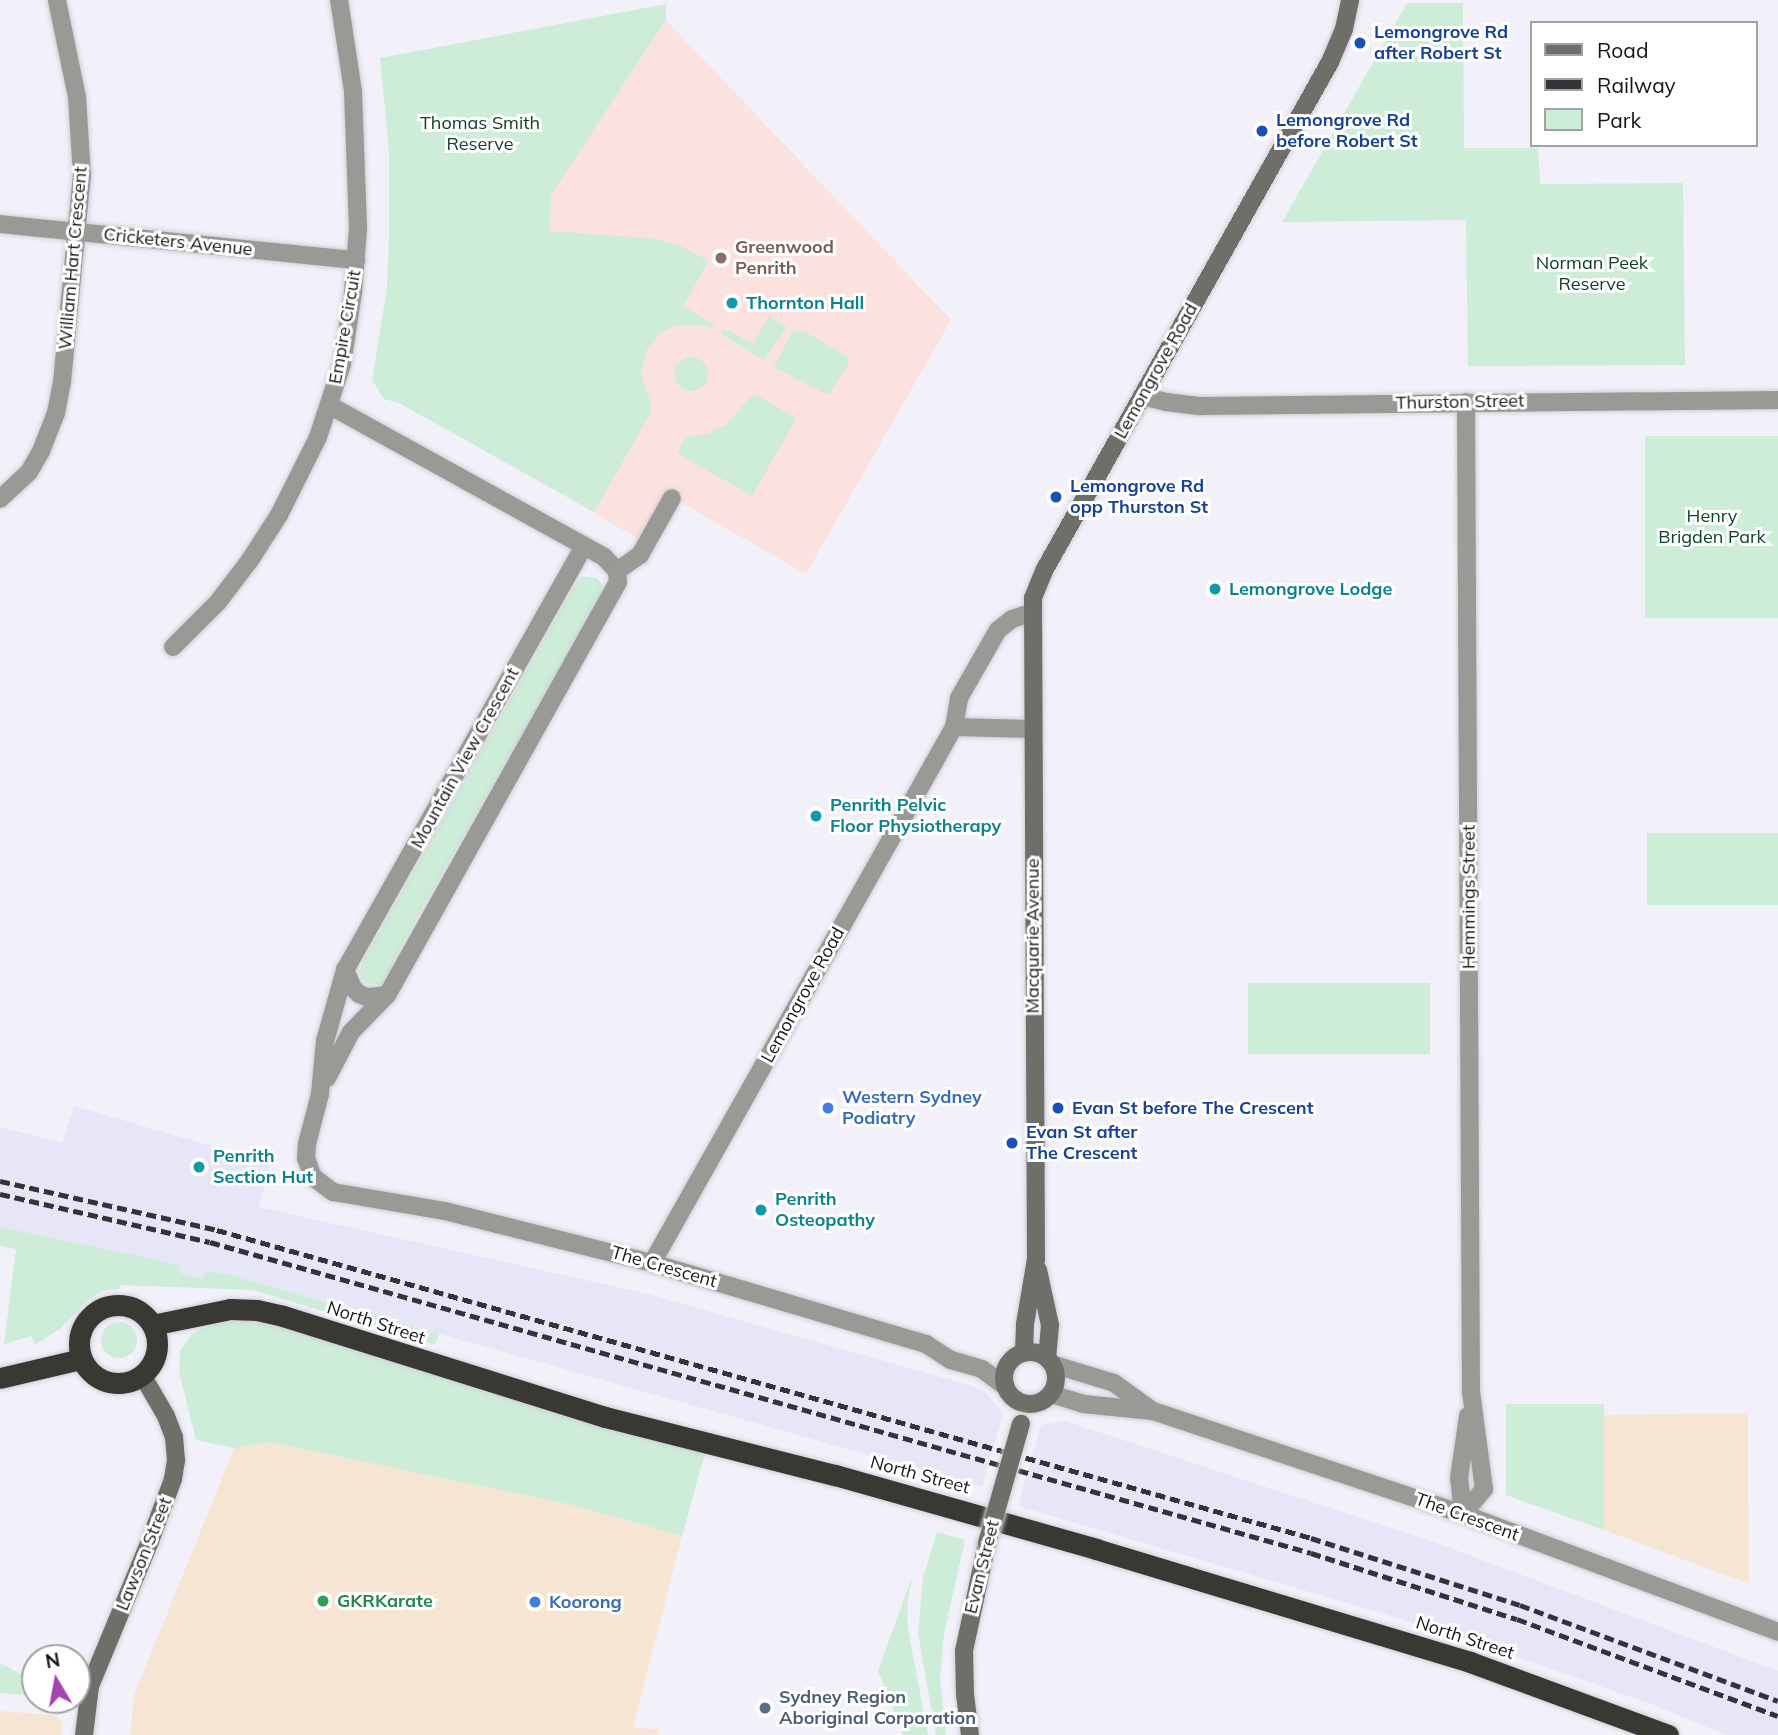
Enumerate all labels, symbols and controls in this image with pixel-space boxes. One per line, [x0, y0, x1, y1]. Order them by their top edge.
legend [1530, 21, 1757, 147]
place label: Lemongrove Rd after Robert St [1374, 22, 1508, 64]
marker: Lemongrove Rd after Robert St [1352, 35, 1368, 51]
text: Road [1597, 37, 1648, 63]
text: Railway [1597, 72, 1676, 98]
text: Park [1597, 107, 1641, 133]
place label: Lemongrove Rd before Robert St [1276, 110, 1418, 152]
park label: Thomas Smith Reserve [420, 113, 540, 156]
marker: Lemongrove Rd before Robert St [1254, 123, 1270, 139]
street label: William Hart Crescent [54, 165, 92, 351]
street label: Cricketers Avenue [102, 223, 254, 261]
place label: Greenwood Penrith [735, 237, 834, 280]
marker: Greenwood Penrith [713, 250, 729, 266]
park label: Norman Peek Reserve [1536, 253, 1648, 296]
street label: Empire Circuit [324, 268, 366, 386]
place label: Thornton Hall [746, 292, 864, 314]
marker: Thornton Hall [724, 295, 740, 311]
street label: Lemongrove Road [1110, 299, 1202, 443]
street label: Thurston Street [1396, 390, 1524, 414]
place label: Lemongrove Rd opp Thurston St [1070, 476, 1208, 518]
marker: Lemongrove Rd opp Thurston St [1048, 489, 1064, 505]
park label: Henry Brigden Park [1658, 506, 1766, 548]
place label: Lemongrove Lodge [1229, 578, 1392, 600]
marker: Lemongrove Lodge [1207, 581, 1223, 597]
street label: Mountain View Crescent [406, 664, 524, 852]
place label: Penrith Pelvic Floor Physiotherapy [830, 795, 1001, 838]
marker: Penrith Pelvic Floor Physiotherapy [808, 808, 824, 824]
street label: Hemmings Street [1458, 825, 1480, 969]
street label: Macquarie Avenue [1022, 859, 1044, 1013]
street label: Lemongrove Road [757, 923, 849, 1067]
place label: Western Sydney Podiatry [842, 1087, 982, 1130]
place label: Evan St before The Crescent [1072, 1097, 1314, 1119]
marker: Western Sydney Podiatry [820, 1100, 836, 1116]
marker: Evan St before The Crescent [1050, 1100, 1066, 1116]
place label: Evan St after The Crescent [1026, 1122, 1137, 1164]
marker: Evan St after The Crescent [1004, 1135, 1020, 1151]
place label: Penrith Section Hut [213, 1146, 313, 1188]
marker: Penrith Section Hut [191, 1159, 207, 1175]
place label: Penrith Osteopathy [775, 1189, 875, 1232]
marker: Penrith Osteopathy [753, 1202, 769, 1218]
street label: The Crescent [609, 1242, 719, 1292]
street label: North Street [324, 1297, 428, 1349]
street label: North Street [868, 1451, 972, 1499]
street label: The Crescent [1412, 1488, 1522, 1546]
street label: Lawson Street [111, 1494, 177, 1614]
street label: Evan Street [960, 1518, 1004, 1616]
place label: GKRKarate [337, 1590, 433, 1612]
place label: Koorong [549, 1591, 622, 1613]
marker: GKRKarate [315, 1593, 331, 1609]
marker: Koorong [527, 1594, 543, 1610]
street label: North Street [1413, 1612, 1517, 1664]
north arrow [21, 1644, 91, 1714]
text: N [44, 1647, 62, 1673]
place label: Sydney Region Aboriginal Corporation [779, 1687, 976, 1730]
marker: Sydney Region Aboriginal Corporation [757, 1700, 773, 1716]

